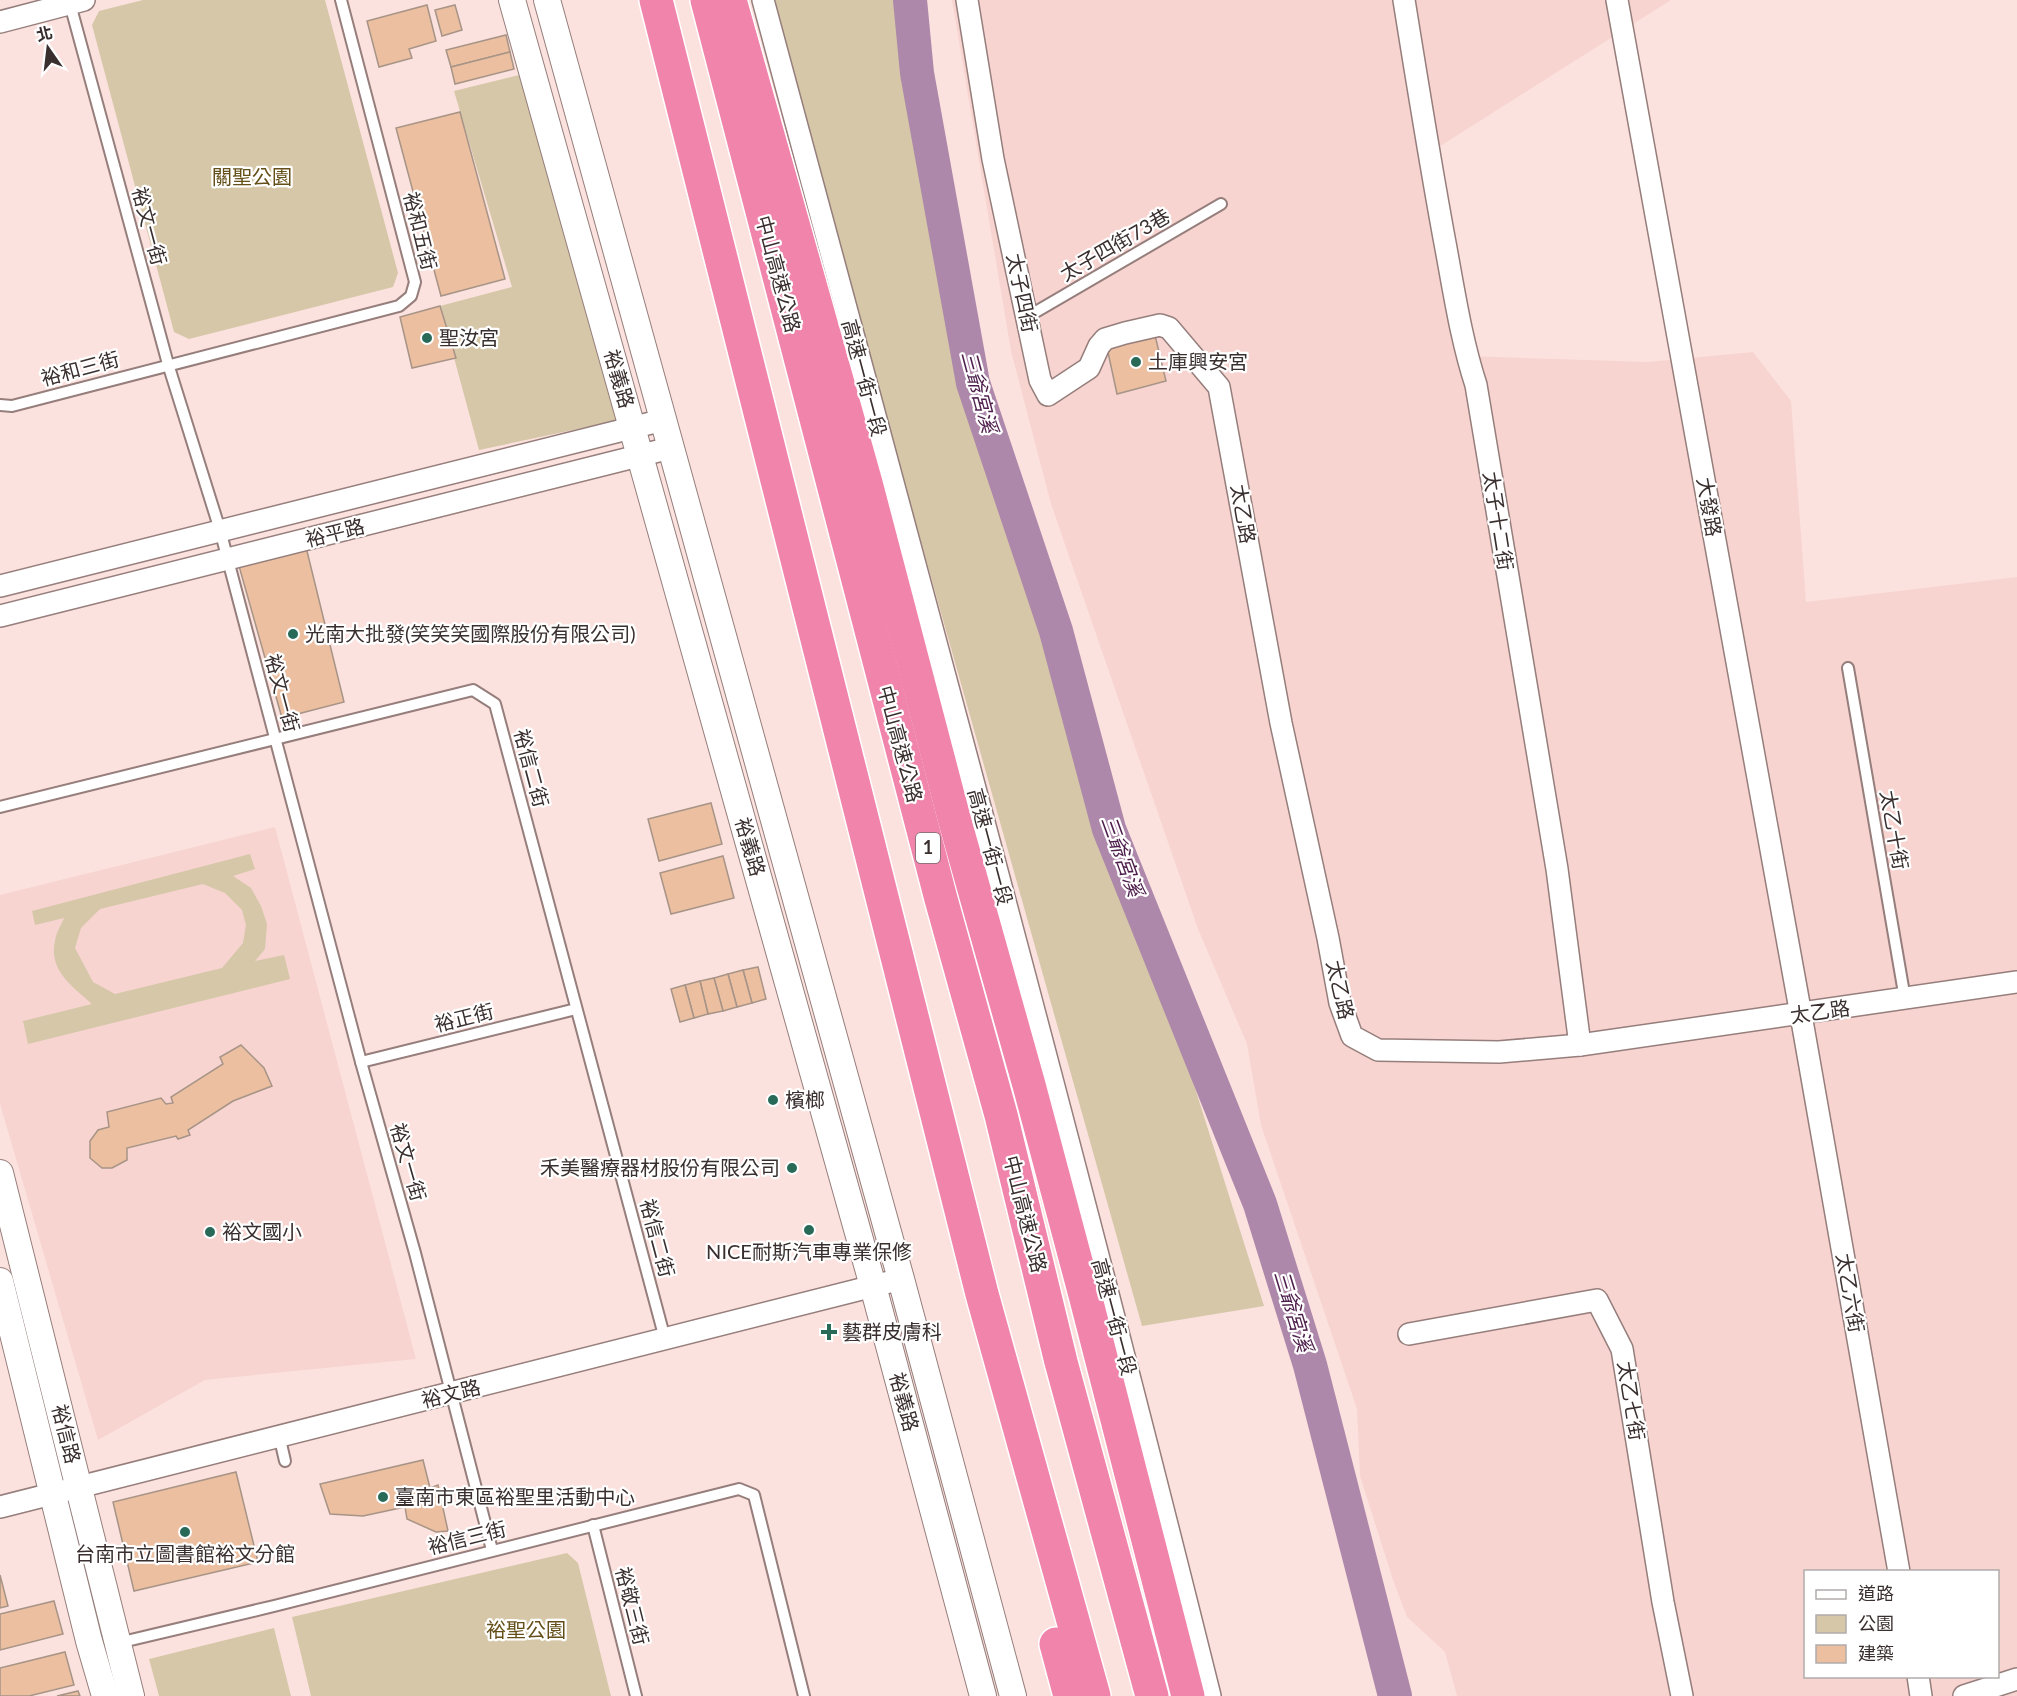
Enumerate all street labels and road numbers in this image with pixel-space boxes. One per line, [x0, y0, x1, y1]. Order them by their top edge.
street label: 裕文一街 [128, 184, 172, 267]
street label: 裕和五街 [400, 189, 442, 272]
street label: 太子四街73巷 [1055, 203, 1174, 285]
street label: 中山高速公路 [752, 213, 806, 335]
street label: 太子四街 [1003, 251, 1043, 334]
street label: 高速一街一段 [838, 317, 892, 439]
street label: 裕和三街 [38, 346, 121, 390]
street label: 裕義路 [600, 347, 640, 411]
street label: 太子十二街 [1479, 470, 1519, 572]
street label: 大發路 [1693, 475, 1727, 538]
street label: 太乙路 [1227, 482, 1261, 545]
street label: 裕平路 [303, 513, 367, 551]
street label: 裕文一街 [261, 651, 305, 734]
street label: 中山高速公路 [874, 683, 928, 805]
street label: 裕信二街 [510, 726, 554, 809]
street label: 高速一街一段 [964, 786, 1018, 908]
street label: 太乙十街 [1876, 788, 1914, 871]
street label: 裕義路 [731, 815, 771, 879]
road number: 1 [916, 833, 940, 863]
street label: 太乙路 [1323, 958, 1359, 1022]
street label: 太乙路 [1788, 995, 1851, 1027]
street label: 裕正街 [432, 998, 496, 1036]
street label: 裕文一街 [386, 1120, 432, 1203]
street label: 中山高速公路 [1000, 1153, 1052, 1275]
street label: 裕信二街 [636, 1196, 680, 1279]
street label: 太乙六街 [1832, 1251, 1870, 1334]
street label: 高速一街一段 [1088, 1256, 1142, 1378]
street label: 太乙七街 [1614, 1359, 1650, 1442]
street label: 裕義路 [886, 1370, 924, 1434]
street label: 裕文路 [419, 1374, 483, 1412]
street label: 裕信路 [48, 1402, 86, 1466]
street label: 裕信三街 [425, 1516, 508, 1558]
street label: 裕敬三街 [612, 1564, 654, 1647]

